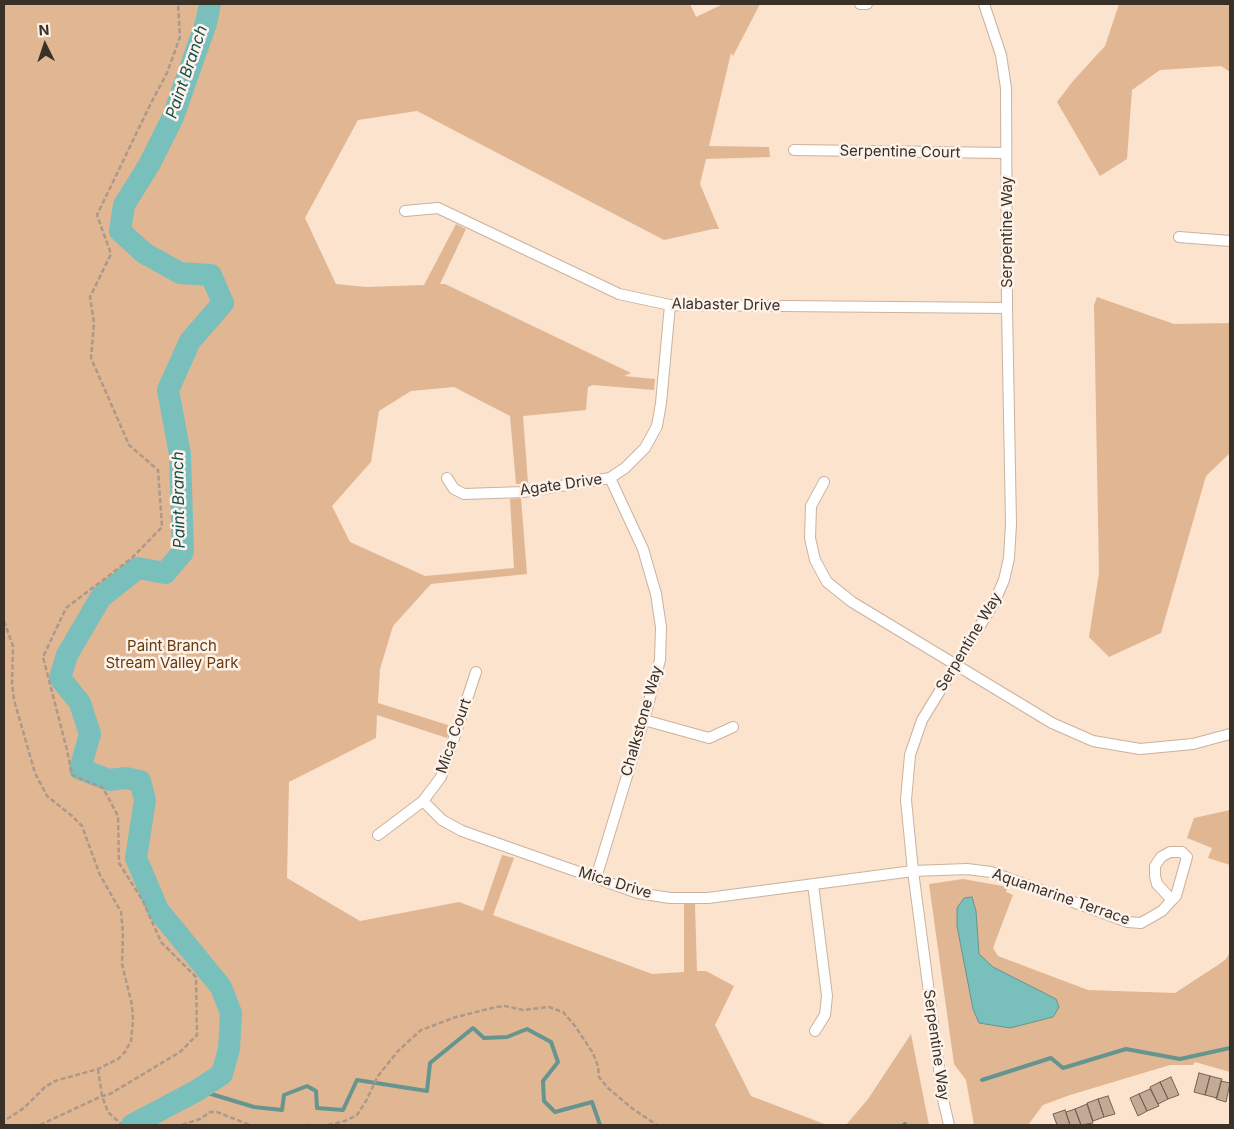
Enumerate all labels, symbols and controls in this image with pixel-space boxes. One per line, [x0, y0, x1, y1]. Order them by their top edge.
north arrow [20, 20, 70, 70]
text: N [38, 21, 50, 38]
water label: Paint Branch [162, 23, 212, 121]
street label: Serpentine Court [839, 142, 961, 162]
street label: Serpentine Way [998, 176, 1016, 288]
street label: Alabaster Drive [672, 295, 780, 315]
water label: Paint Branch [169, 451, 189, 549]
street label: Agate Drive [519, 470, 603, 500]
street label: Serpentine Way [932, 589, 1006, 695]
park label: Paint Branch Stream Valley Park [105, 637, 239, 672]
street label: Chalkstone Way [618, 664, 666, 778]
street label: Mica Court [433, 696, 475, 776]
street label: Mica Drive [576, 863, 654, 903]
street label: Aquamarine Terrace [990, 865, 1132, 929]
street label: Serpentine Way [919, 988, 953, 1102]

